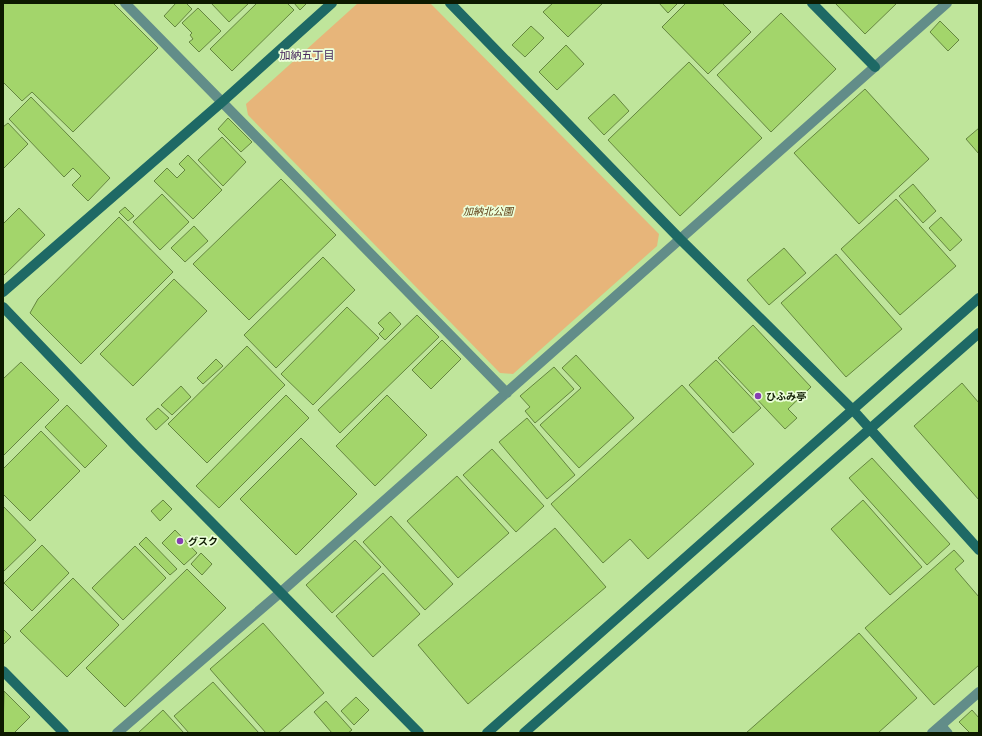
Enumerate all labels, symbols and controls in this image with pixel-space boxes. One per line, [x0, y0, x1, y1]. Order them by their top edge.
district label: 加納五丁目 [280, 49, 335, 61]
park label: 加納北公園 [463, 206, 515, 217]
marker: ひふみ亭 [753, 391, 763, 401]
place label: ひふみ亭 [766, 391, 806, 402]
marker: グスク [175, 536, 185, 546]
place label: グスク [188, 536, 218, 547]

